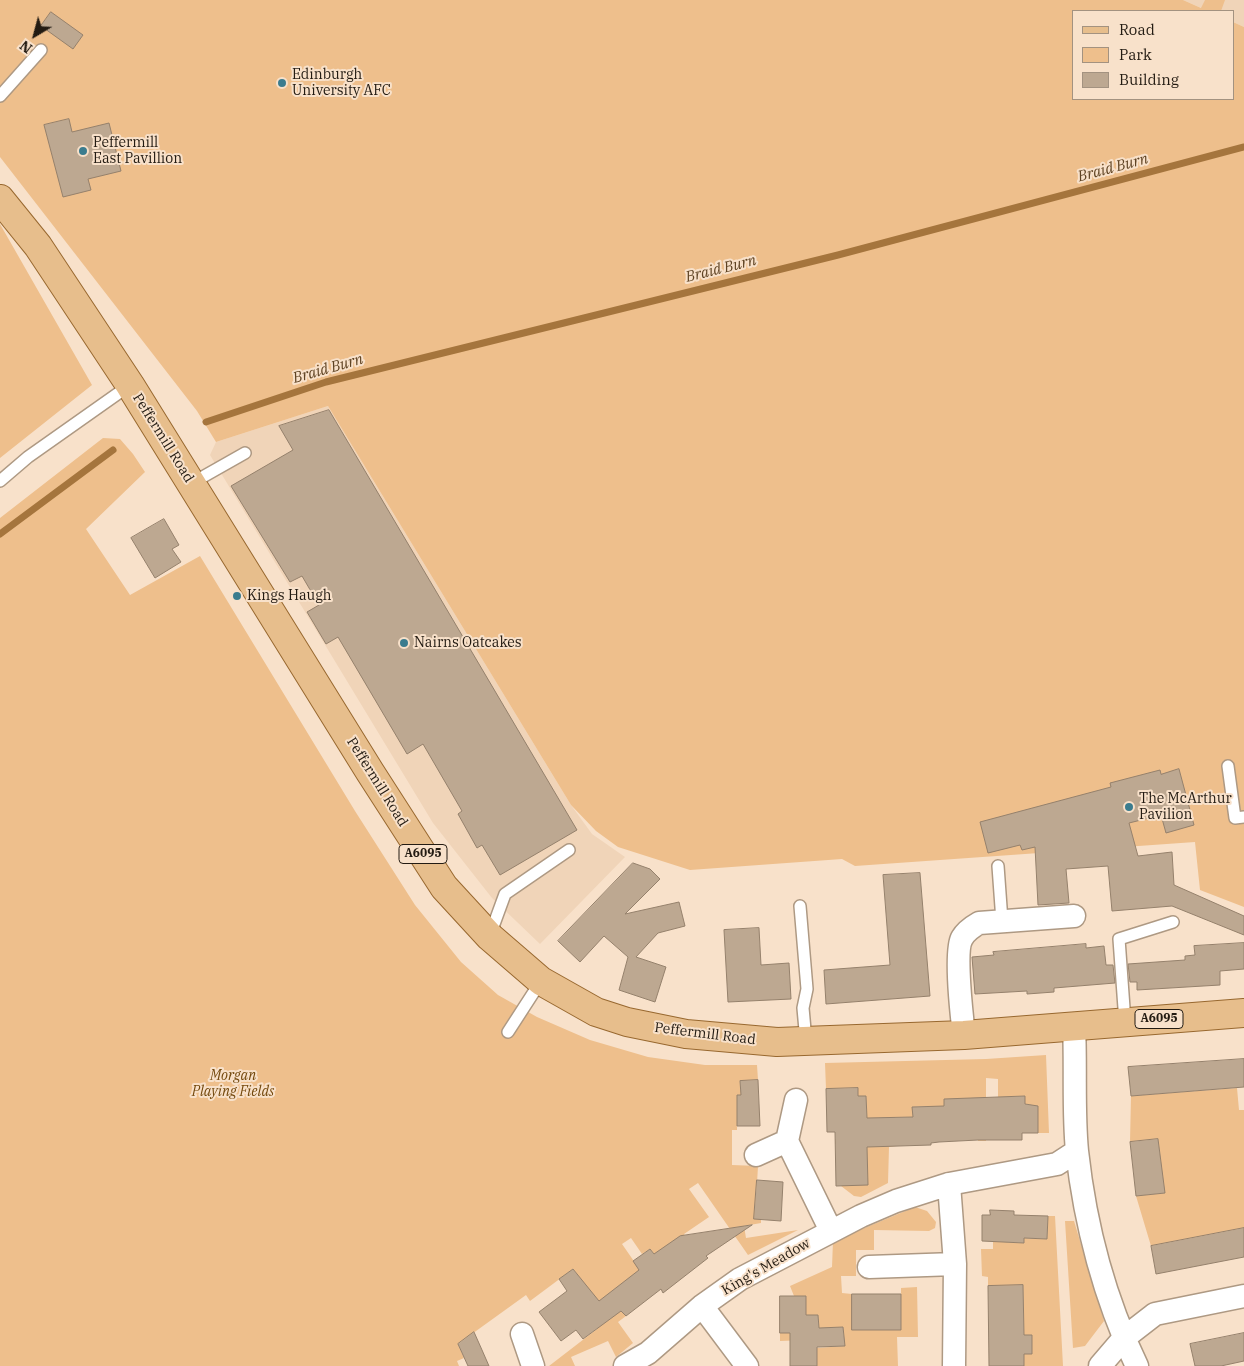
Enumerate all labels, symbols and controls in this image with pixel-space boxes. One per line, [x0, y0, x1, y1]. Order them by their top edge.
north arrow [10, 10, 60, 60]
legend [1072, 10, 1234, 100]
text: Road [1119, 20, 1155, 39]
text: N [16, 36, 36, 58]
text: Park [1119, 45, 1152, 64]
place label: Edinburgh University AFC [292, 67, 391, 100]
text: Building [1119, 70, 1179, 89]
marker: Edinburgh University AFC [276, 77, 288, 89]
place label: Peffermill East Pavillion [93, 135, 182, 168]
marker: Peffermill East Pavillion [77, 145, 89, 157]
water label: Braid Burn [1076, 150, 1150, 186]
water label: Braid Burn [684, 252, 758, 286]
water label: Braid Burn [291, 350, 365, 388]
street label: Peffermill Road [129, 390, 197, 486]
place label: Kings Haugh [247, 588, 332, 604]
marker: Kings Haugh [231, 590, 243, 602]
place label: Nairns Oatcakes [414, 635, 522, 651]
marker: Nairns Oatcakes [398, 637, 410, 649]
street label: Peffermill Road [343, 734, 411, 830]
place label: The McArthur Pavilion [1139, 791, 1232, 824]
marker: The McArthur Pavilion [1123, 801, 1135, 813]
road number: A6095 [399, 844, 447, 864]
road number: A6095 [1135, 1010, 1183, 1028]
street label: Peffermill Road [653, 1019, 757, 1049]
park label: Morgan Playing Fields [192, 1068, 274, 1100]
street label: King's Meadow [719, 1235, 813, 1299]

